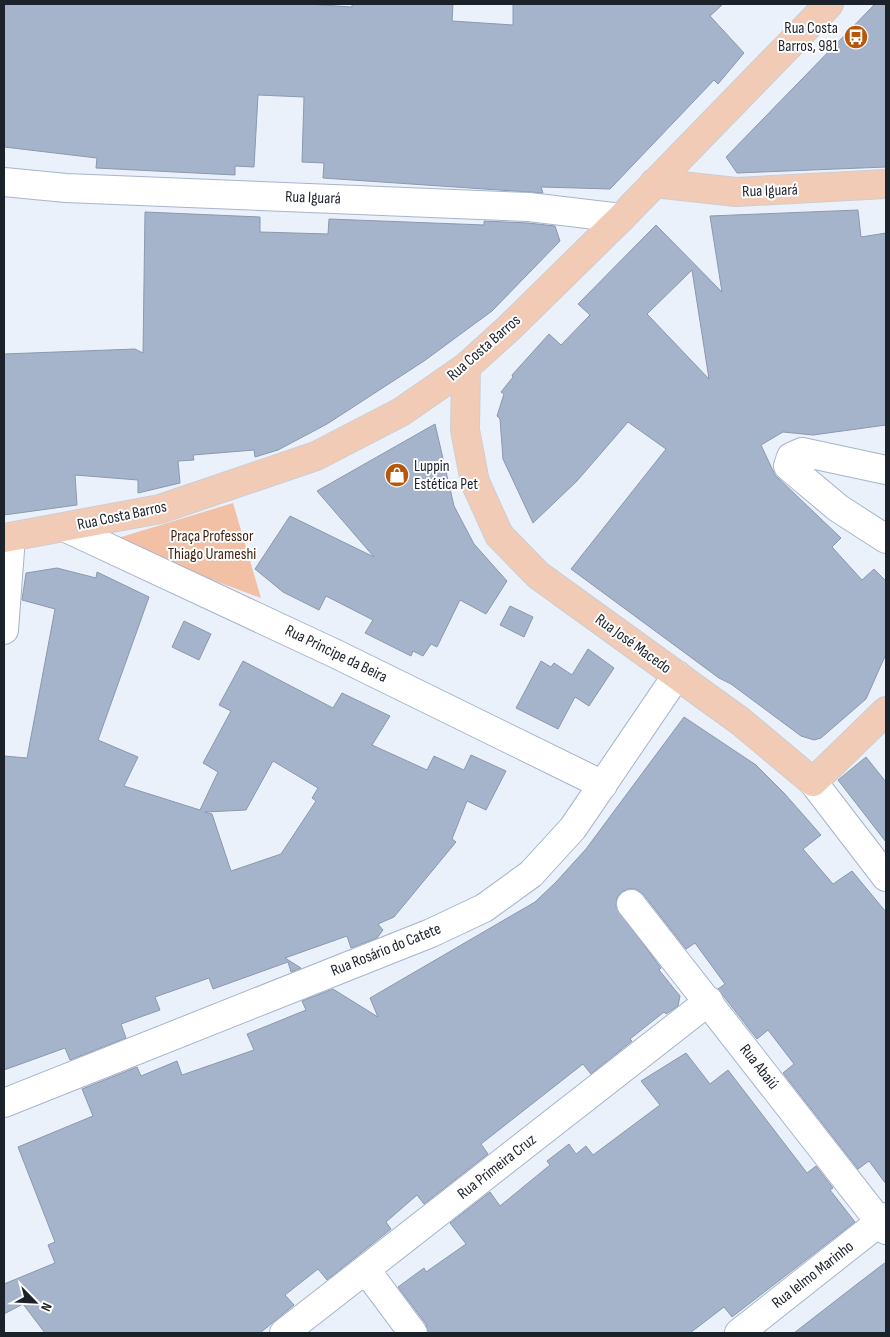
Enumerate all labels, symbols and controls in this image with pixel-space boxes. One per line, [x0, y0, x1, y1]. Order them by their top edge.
place label: Rua Costa Barros, 981 [778, 19, 838, 56]
bus stop icon: Rua Costa Barros, 981 [843, 24, 869, 50]
street label: Rua Iguará [742, 181, 798, 201]
street label: Rua Iguará [285, 188, 341, 208]
street label: Rua Costa Barros [443, 311, 525, 385]
place label: Luppin Estética Pet [414, 457, 478, 494]
shop icon: Luppin Estética Pet [384, 462, 410, 488]
street label: Rua Costa Barros [76, 497, 169, 535]
park label: Praça Professor Thiago Urameshi [168, 527, 256, 564]
street label: Rua José Macedo [591, 610, 675, 678]
street label: Rua Principe da Beira [282, 621, 390, 687]
street label: Rua Rosário do Catete [328, 919, 444, 981]
street label: Rua Abaiú [735, 1041, 783, 1093]
street label: Rua Primeira Cruz [454, 1130, 540, 1204]
street label: Rua Ielmo Marinho [768, 1237, 858, 1313]
north arrow [10, 1277, 60, 1327]
text: N [37, 1300, 56, 1314]

